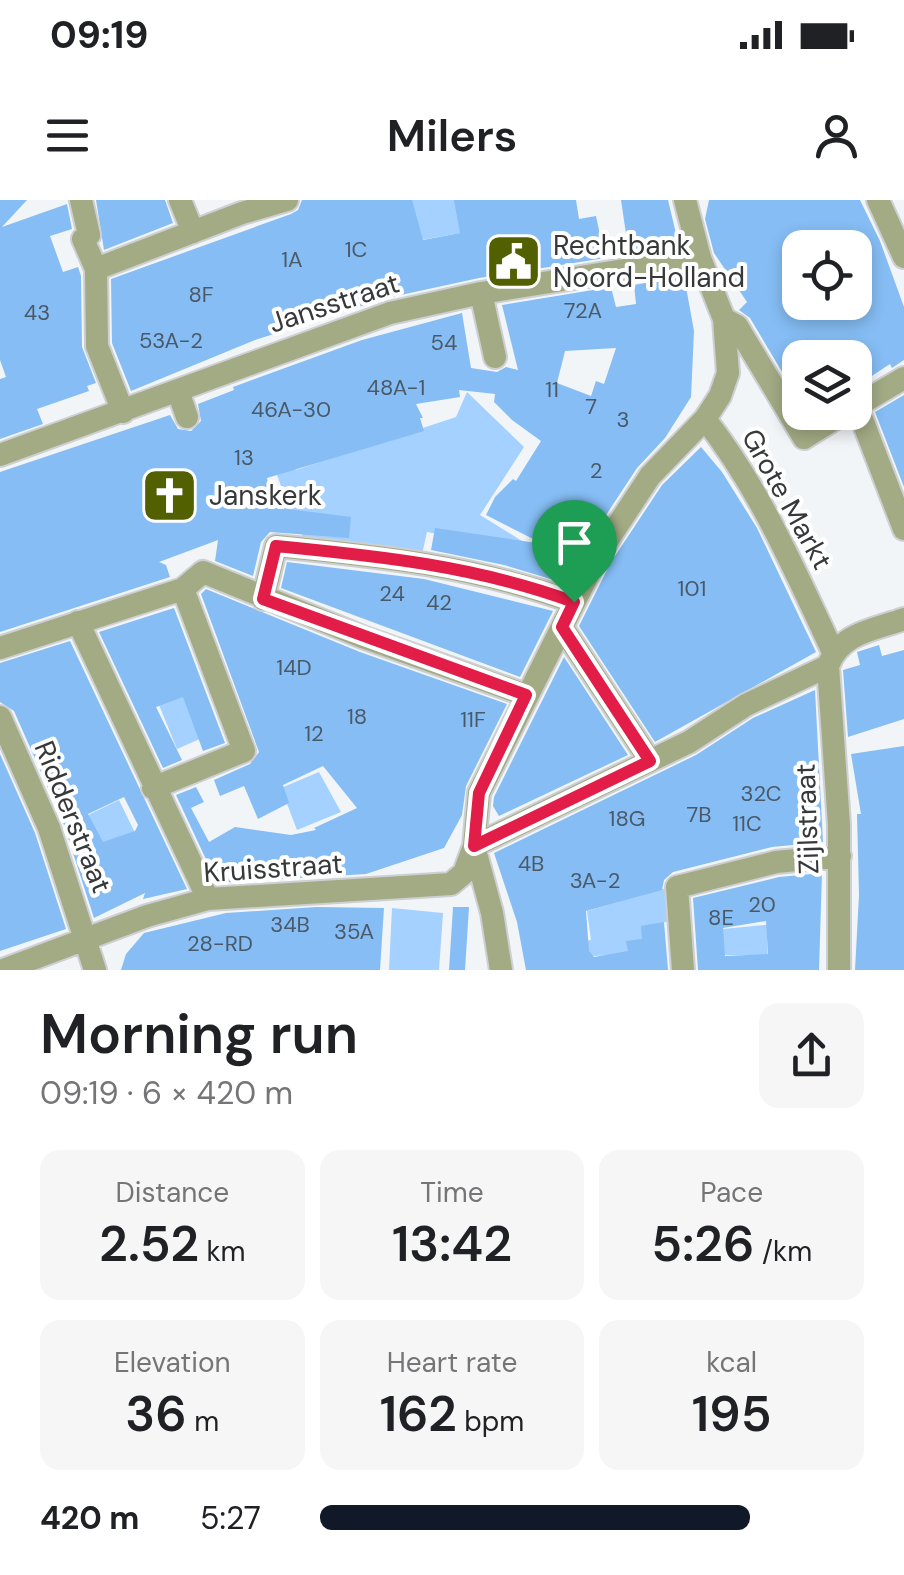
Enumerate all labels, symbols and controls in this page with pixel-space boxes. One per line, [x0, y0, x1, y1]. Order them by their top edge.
text: 09:19 [50, 10, 149, 60]
text: Milers [387, 106, 517, 165]
icon: menu [40, 108, 95, 163]
icon: person [809, 108, 864, 163]
place label: Rechtbank Noord-Holland [553, 227, 745, 296]
map controls [782, 230, 872, 430]
button: locate [782, 230, 872, 320]
public building icon: Rechtbank Noord-Holland [484, 231, 544, 291]
house number: 1C [345, 235, 367, 264]
house number: 1A [281, 245, 303, 274]
street label: Jansstraat [264, 265, 404, 341]
house number: 8F [188, 280, 214, 309]
house number: 72A [564, 296, 602, 325]
house number: 43 [24, 298, 50, 327]
house number: 53A-2 [139, 326, 203, 355]
house number: 54 [431, 328, 457, 357]
button: layers [782, 340, 872, 430]
house number: 48A-1 [367, 373, 425, 402]
house number: 11 [545, 375, 559, 404]
house number: 7 [585, 392, 597, 421]
house number: 46A-30 [251, 395, 331, 424]
house number: 3 [616, 405, 630, 434]
street label: Grote Markt [733, 422, 841, 576]
house number: 13 [234, 443, 254, 472]
house number: 2 [590, 456, 602, 485]
church icon: Janskerk [140, 465, 200, 525]
place label: Janskerk [209, 477, 322, 514]
pin [532, 500, 617, 603]
icon: arrive [547, 515, 602, 570]
house number: 101 [678, 574, 706, 603]
house number: 24 [379, 579, 405, 608]
house number: 42 [426, 588, 452, 617]
house number: 14D [276, 653, 312, 682]
house number: 18 [347, 702, 367, 731]
house number: 11F [460, 705, 486, 734]
house number: 12 [304, 719, 324, 748]
street label: Ridderstraat [26, 736, 120, 898]
street label: Zijlstraat [787, 763, 827, 875]
house number: 32C [740, 779, 782, 808]
house number: 7B [686, 800, 712, 829]
house number: 18G [609, 804, 645, 833]
house number: 11C [732, 809, 762, 838]
street label: Kruisstraat [202, 845, 344, 891]
house number: 4B [518, 849, 544, 878]
house number: 3A-2 [570, 866, 620, 895]
house number: 20 [748, 890, 776, 919]
house number: 8E [708, 903, 734, 932]
house number: 34B [270, 910, 310, 939]
house number: 35A [334, 917, 374, 946]
house number: 28-RD [187, 929, 253, 958]
text: Morning run [40, 998, 358, 1070]
button: share [759, 1003, 864, 1108]
text: 09:19 · 6 × 420 m [40, 1072, 293, 1114]
text: Distance [116, 1174, 229, 1211]
text: Time [420, 1174, 484, 1211]
text: Pace [700, 1174, 763, 1211]
text: 2.52 [99, 1211, 199, 1277]
text: 13:42 [392, 1211, 512, 1277]
text: 5:26 [651, 1211, 755, 1277]
text: km [199, 1233, 246, 1270]
text: /km [755, 1233, 812, 1270]
text: Elevation [114, 1344, 231, 1381]
text: Heart rate [387, 1344, 517, 1381]
text: kcal [706, 1344, 757, 1381]
text: 36 [125, 1381, 187, 1447]
text: 162 [380, 1381, 457, 1447]
text: 195 [692, 1381, 772, 1447]
text: m [187, 1403, 219, 1440]
text: bpm [457, 1403, 524, 1440]
text: 420 m [40, 1497, 139, 1539]
text: 5:27 [200, 1497, 261, 1539]

